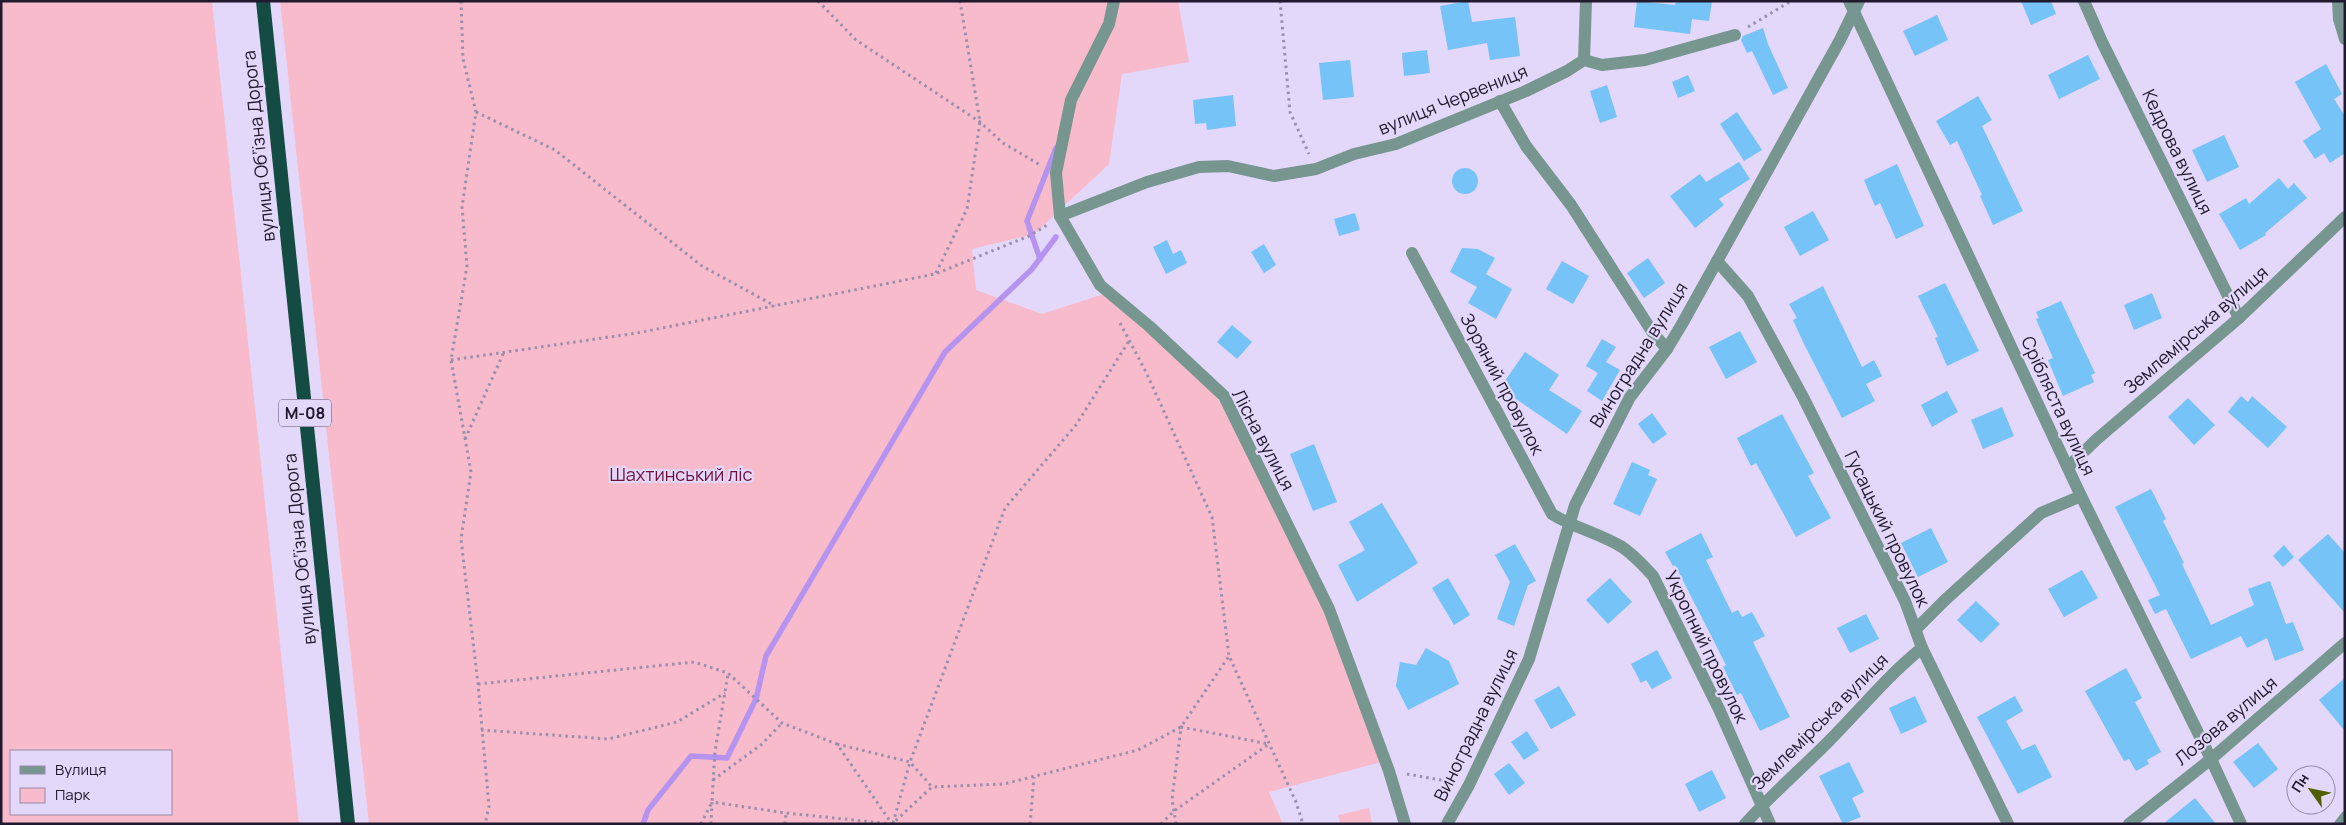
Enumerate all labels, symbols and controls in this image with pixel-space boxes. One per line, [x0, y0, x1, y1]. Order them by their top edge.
street label: вулиця Обʼїзна Дорога [236, 49, 280, 243]
street label: вулиця Червениця [1374, 58, 1531, 140]
street label: Кедрова вулиця [2137, 85, 2219, 218]
street label: Землемірська вулиця [2118, 260, 2273, 399]
street label: Виноградна вулиця [1584, 277, 1693, 432]
street label: Зоряний провулок [1455, 309, 1551, 459]
street label: Срібляста вулиця [2016, 332, 2102, 479]
street label: Лісна вулиця [1227, 385, 1301, 494]
road number: М-08 [279, 399, 331, 426]
street label: Гусацький провулок [1840, 446, 1937, 612]
street label: вулиця Обʼїзна Дорога [277, 452, 321, 646]
park label: Шахтинський ліс [610, 462, 752, 486]
street label: Укропний провулок [1660, 566, 1755, 728]
street label: Виноградна вулиця [1428, 644, 1523, 805]
street label: Землемірська вулиця [1746, 648, 1893, 795]
street label: Лозова вулиця [2169, 670, 2282, 770]
legend [10, 750, 172, 815]
text: Вулиця [55, 759, 107, 780]
north arrow [2286, 765, 2336, 815]
text: Пн [2287, 770, 2313, 796]
text: Парк [55, 784, 91, 805]

